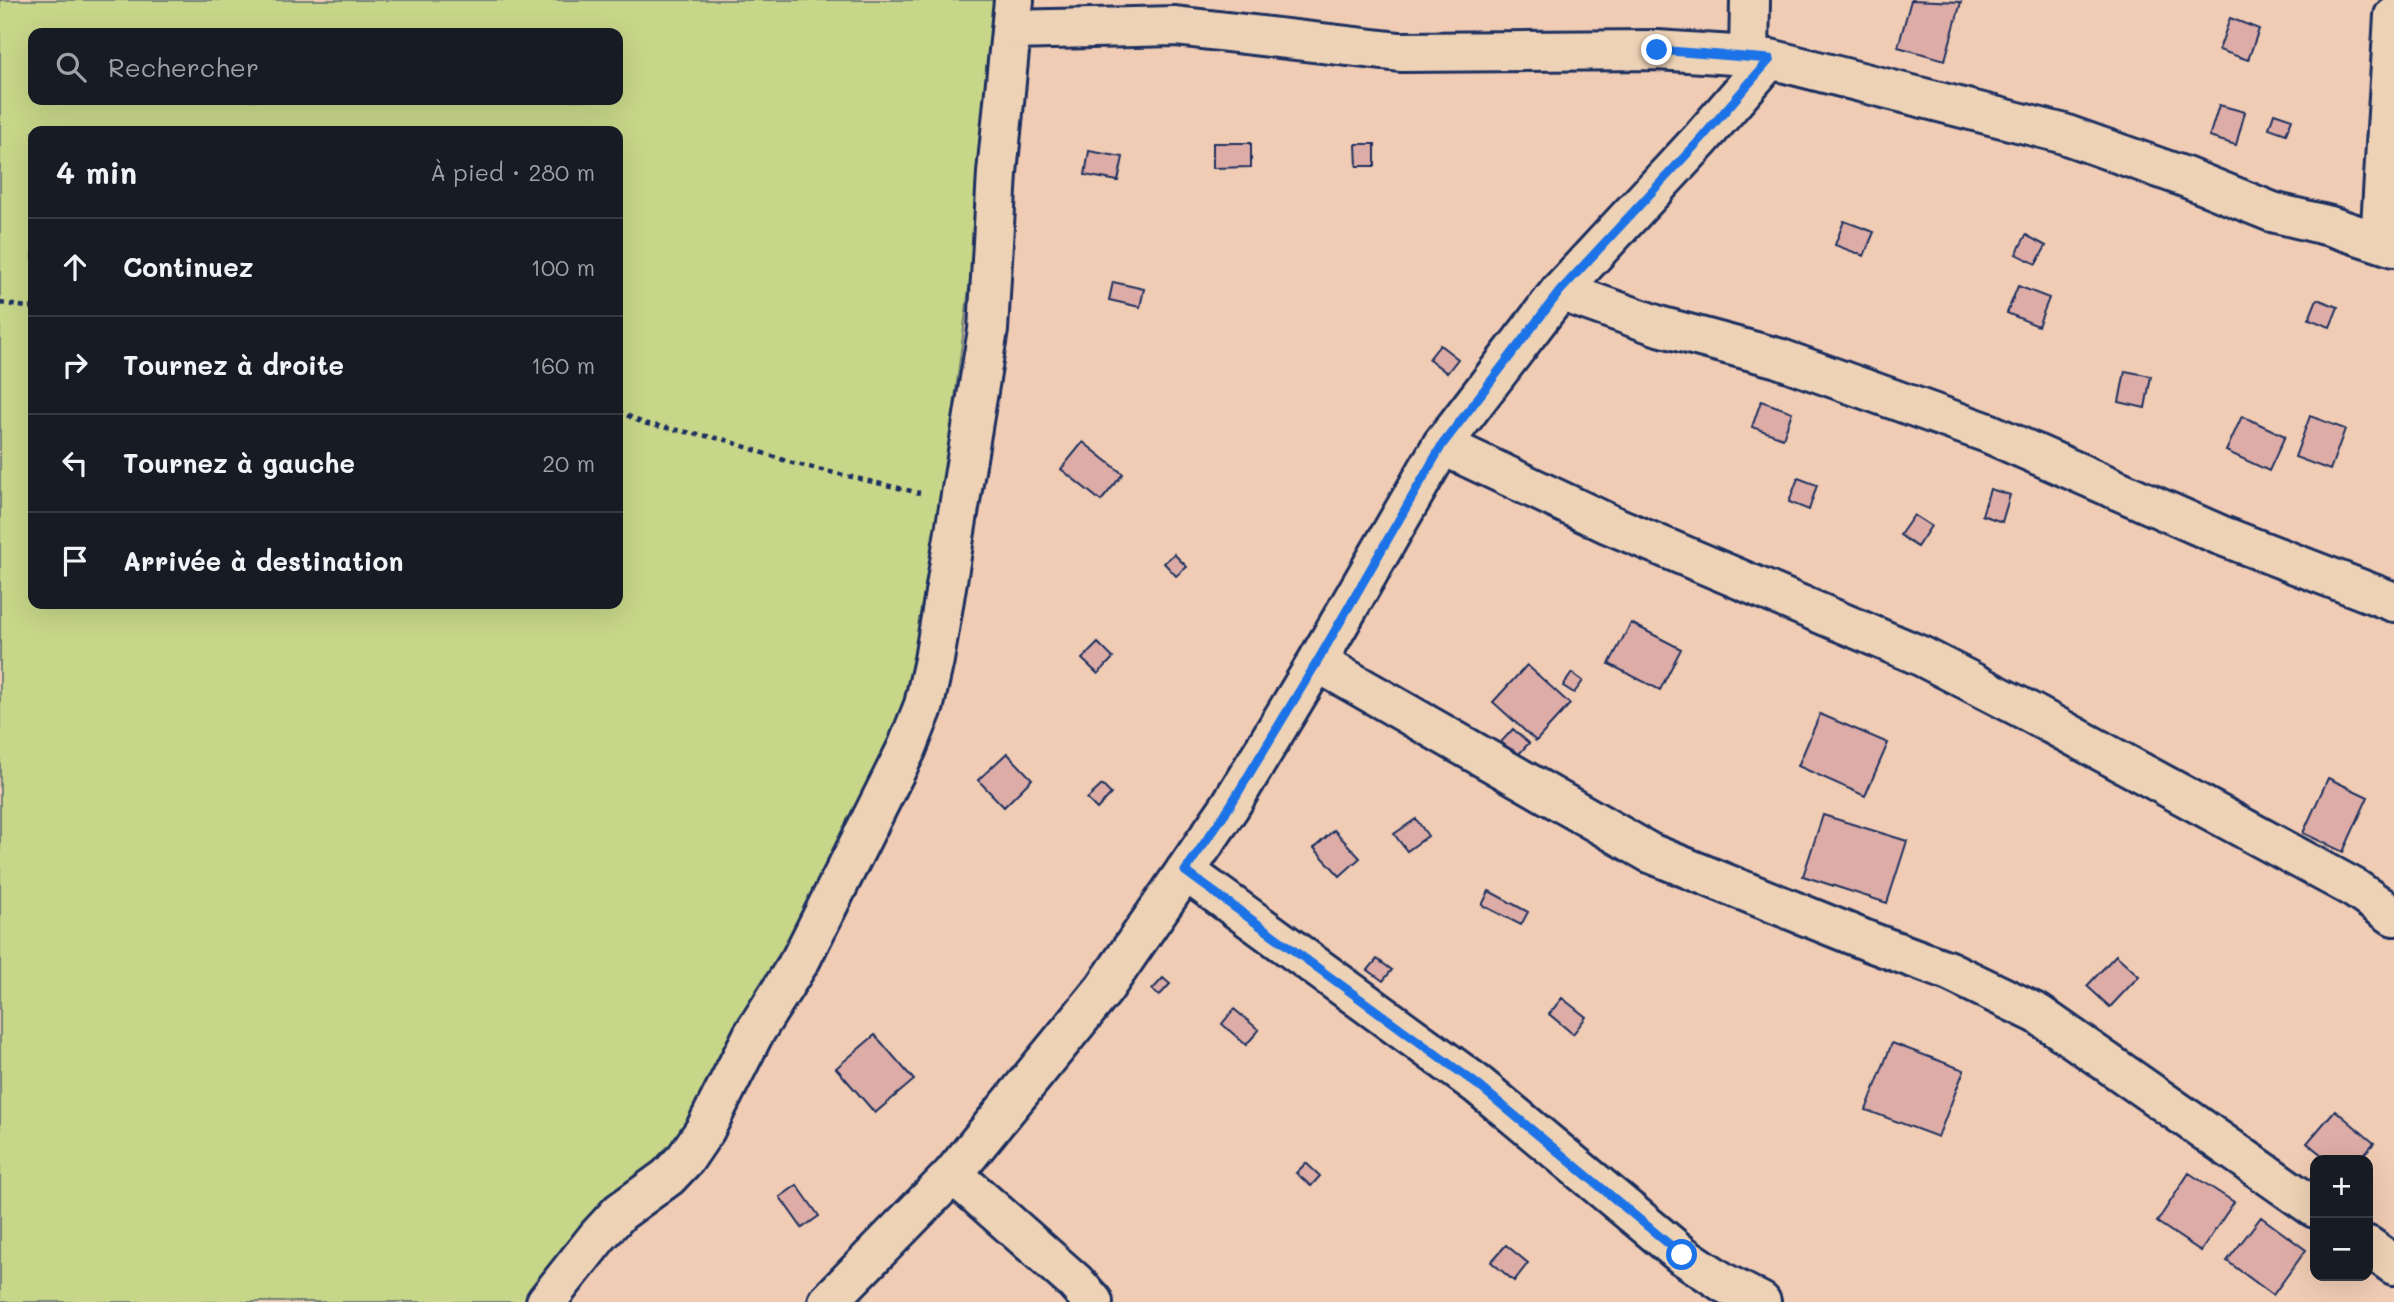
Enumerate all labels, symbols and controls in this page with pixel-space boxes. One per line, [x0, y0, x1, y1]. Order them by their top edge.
search box [28, 28, 623, 105]
route end [1641, 34, 1672, 65]
icon: search [52, 48, 90, 86]
text: Rechercher [108, 50, 259, 84]
text: 4 min [56, 152, 137, 192]
text: À pied · 280 m [430, 157, 595, 187]
icon: ahead [56, 248, 94, 286]
text: Continuez [123, 250, 253, 284]
text: 100 m [531, 252, 595, 282]
icon: right [56, 346, 94, 384]
text: Tournez à droite [123, 348, 344, 382]
text: 160 m [531, 350, 595, 380]
icon: left [56, 444, 94, 482]
text: Tournez à gauche [123, 446, 355, 480]
text: 20 m [542, 448, 595, 478]
icon: arrive [56, 542, 94, 580]
text: Arrivée à destination [123, 544, 403, 578]
map controls [2310, 1155, 2373, 1281]
button: + [2310, 1155, 2373, 1218]
button: − [2310, 1218, 2373, 1281]
route start [1666, 1239, 1697, 1270]

